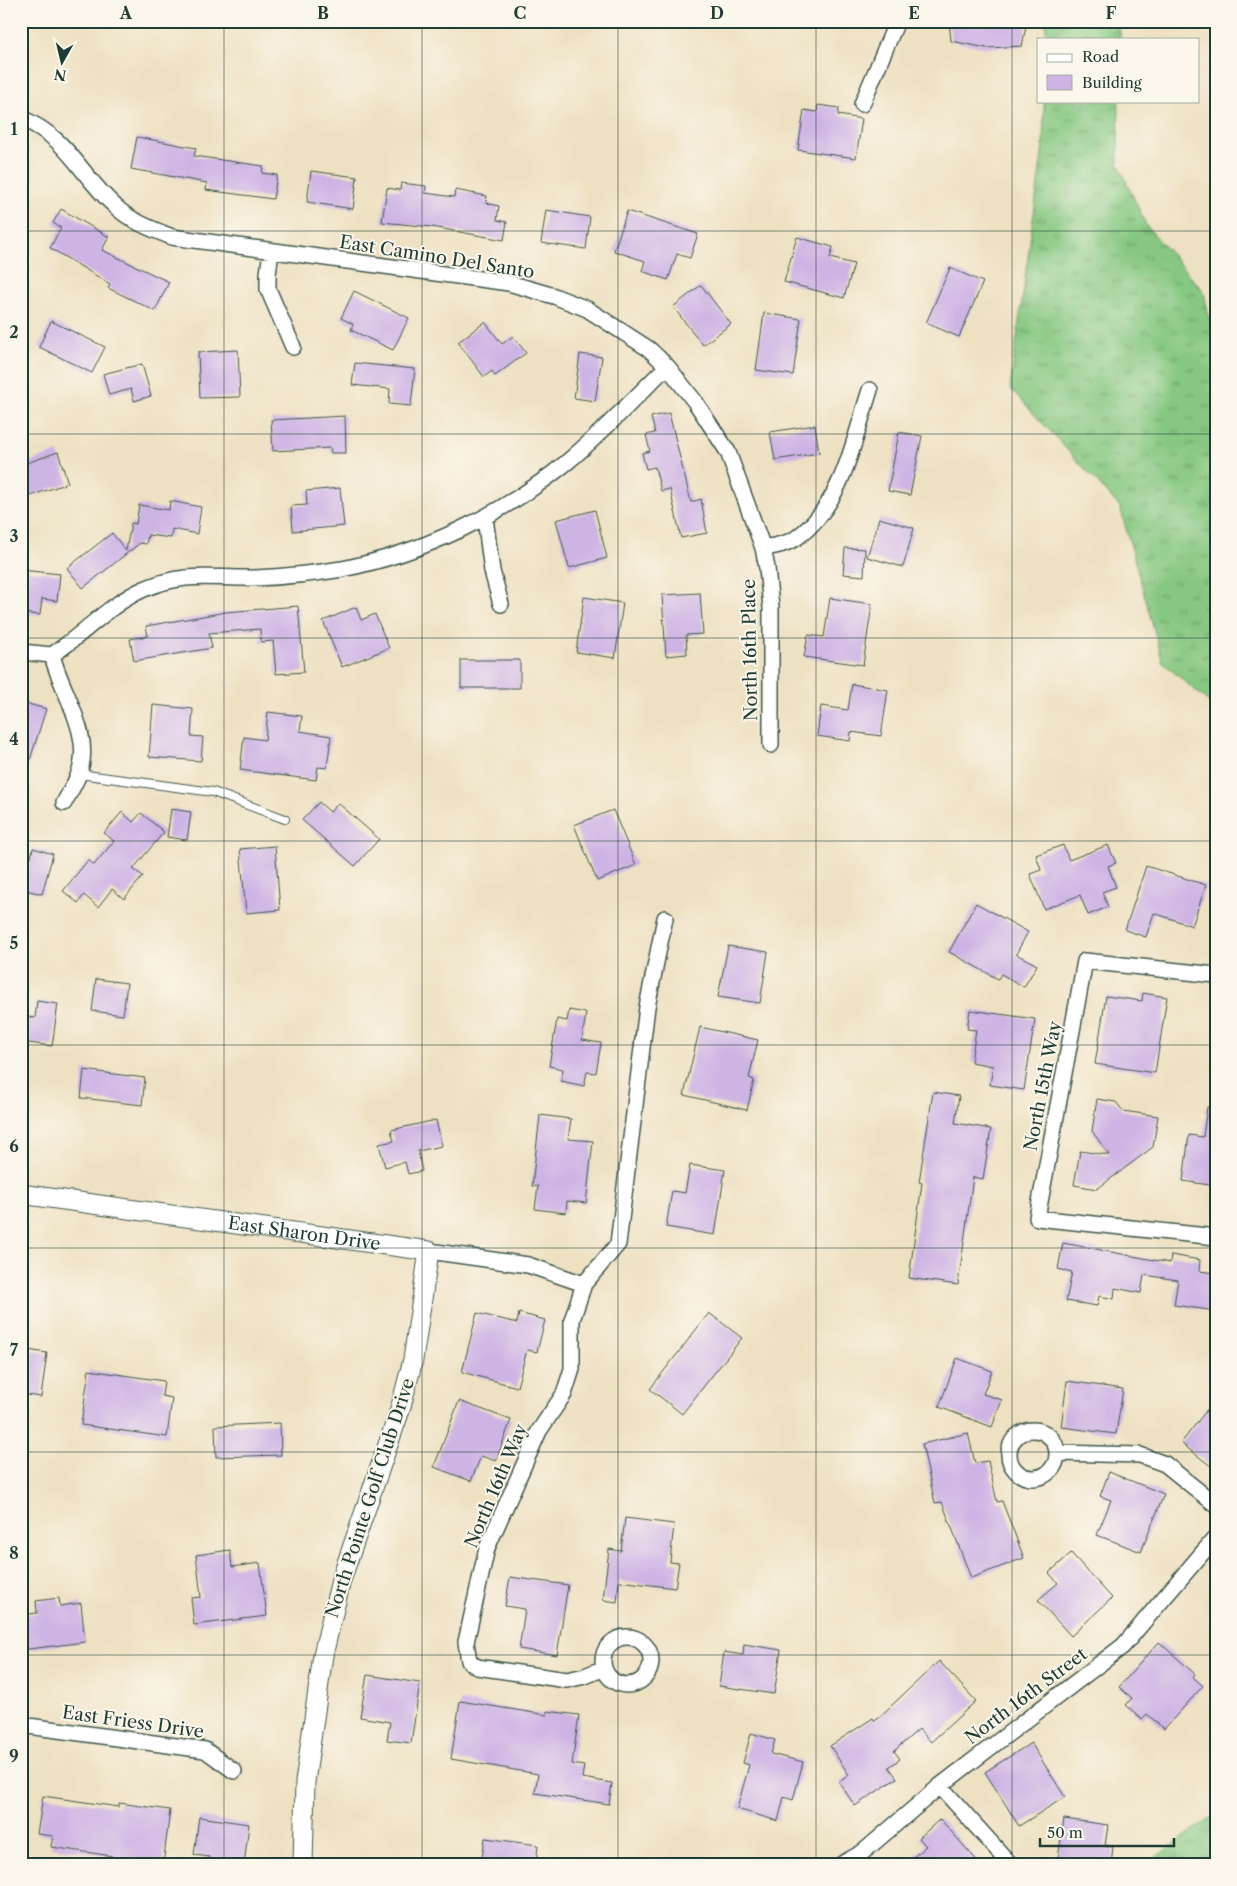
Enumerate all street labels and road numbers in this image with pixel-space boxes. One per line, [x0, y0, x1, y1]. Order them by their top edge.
street label: East Camino Del Santo [338, 231, 536, 283]
street label: North 16th Place [738, 579, 762, 721]
street label: North 15th Way [1020, 1018, 1067, 1153]
street label: East Sharon Drive [227, 1212, 382, 1255]
street label: North Pointe Golf Club Drive [321, 1375, 419, 1621]
street label: North 16th Way [460, 1420, 532, 1551]
street label: North 16th Street [961, 1643, 1092, 1749]
street label: East Friess Drive [61, 1701, 205, 1743]

